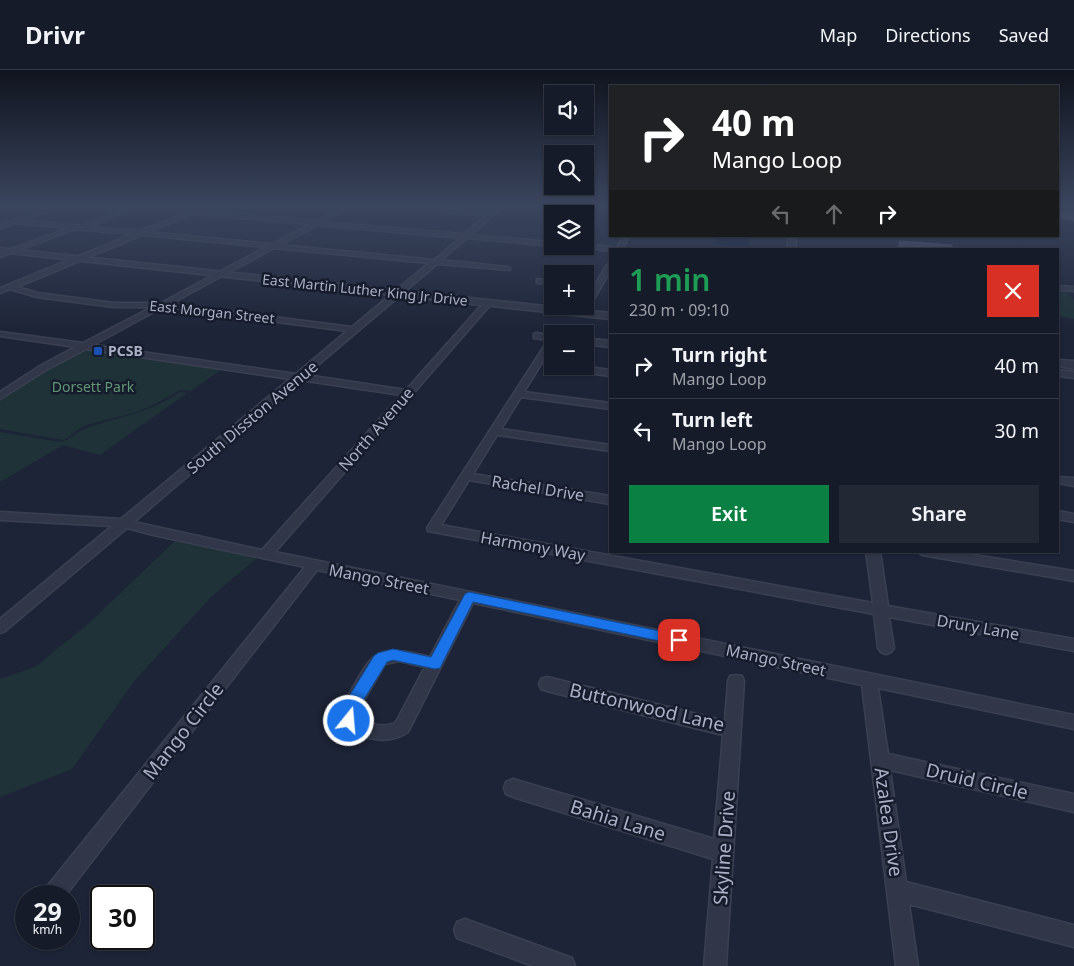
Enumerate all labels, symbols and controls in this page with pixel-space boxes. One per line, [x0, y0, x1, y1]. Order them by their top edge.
text: Drivr [25, 18, 85, 51]
text: Map [820, 23, 857, 47]
text: Directions [885, 23, 971, 47]
text: Saved [999, 23, 1049, 47]
map controls [544, 85, 594, 375]
button: sound [544, 85, 594, 135]
text: 40 m [712, 99, 795, 146]
icon: right [629, 105, 694, 170]
text: Mango Loop [712, 144, 842, 174]
button: search [544, 145, 594, 195]
icon: left [767, 200, 795, 228]
icon: ahead [820, 200, 848, 228]
icon: right [873, 200, 901, 228]
button: layers [544, 205, 594, 255]
text: 1 min [629, 259, 710, 300]
button: + [544, 265, 594, 315]
button: close [987, 265, 1039, 317]
street label: East Martin Luther King Jr Drive [261, 269, 469, 310]
street label: East Morgan Street [149, 295, 276, 328]
text: 230 m · 09:10 [629, 299, 729, 321]
button: − [544, 325, 594, 375]
place label: PCSB [108, 341, 143, 360]
text: Turn right [672, 342, 767, 368]
marker: PCSB [92, 345, 104, 357]
icon: right [629, 352, 657, 380]
text: 40 m [995, 353, 1039, 379]
street label: South Disston Avenue [182, 356, 322, 478]
text: Mango Loop [672, 368, 767, 390]
park label: Dorsett Park [52, 377, 135, 396]
street label: North Avenue [333, 382, 419, 476]
text: Turn left [672, 407, 753, 433]
icon: left [629, 417, 657, 445]
text: 30 m [995, 418, 1039, 444]
text: Mango Loop [672, 433, 767, 455]
street label: Rachel Drive [490, 470, 586, 506]
button: Exit [629, 485, 829, 543]
button: Share [839, 485, 1039, 543]
street label: Harmony Way [479, 526, 588, 566]
street label: Mango Street [327, 558, 431, 600]
street label: Drury Lane [935, 609, 1021, 645]
pin [658, 619, 700, 661]
icon: arrive [665, 626, 693, 654]
street label: Mango Street [724, 639, 828, 681]
street label: Buttonwood Lane [567, 676, 727, 738]
street label: Mango Circle [137, 677, 229, 785]
position arrow [322, 694, 374, 746]
street label: Druid Circle [923, 757, 1031, 805]
street label: Azalea Drive [868, 766, 910, 878]
street label: Skyline Drive [707, 790, 741, 906]
street label: Bahia Lane [567, 793, 669, 847]
speed limit sign: 30 [90, 885, 155, 950]
text: 29 [33, 894, 62, 928]
text: km/h [33, 921, 62, 938]

